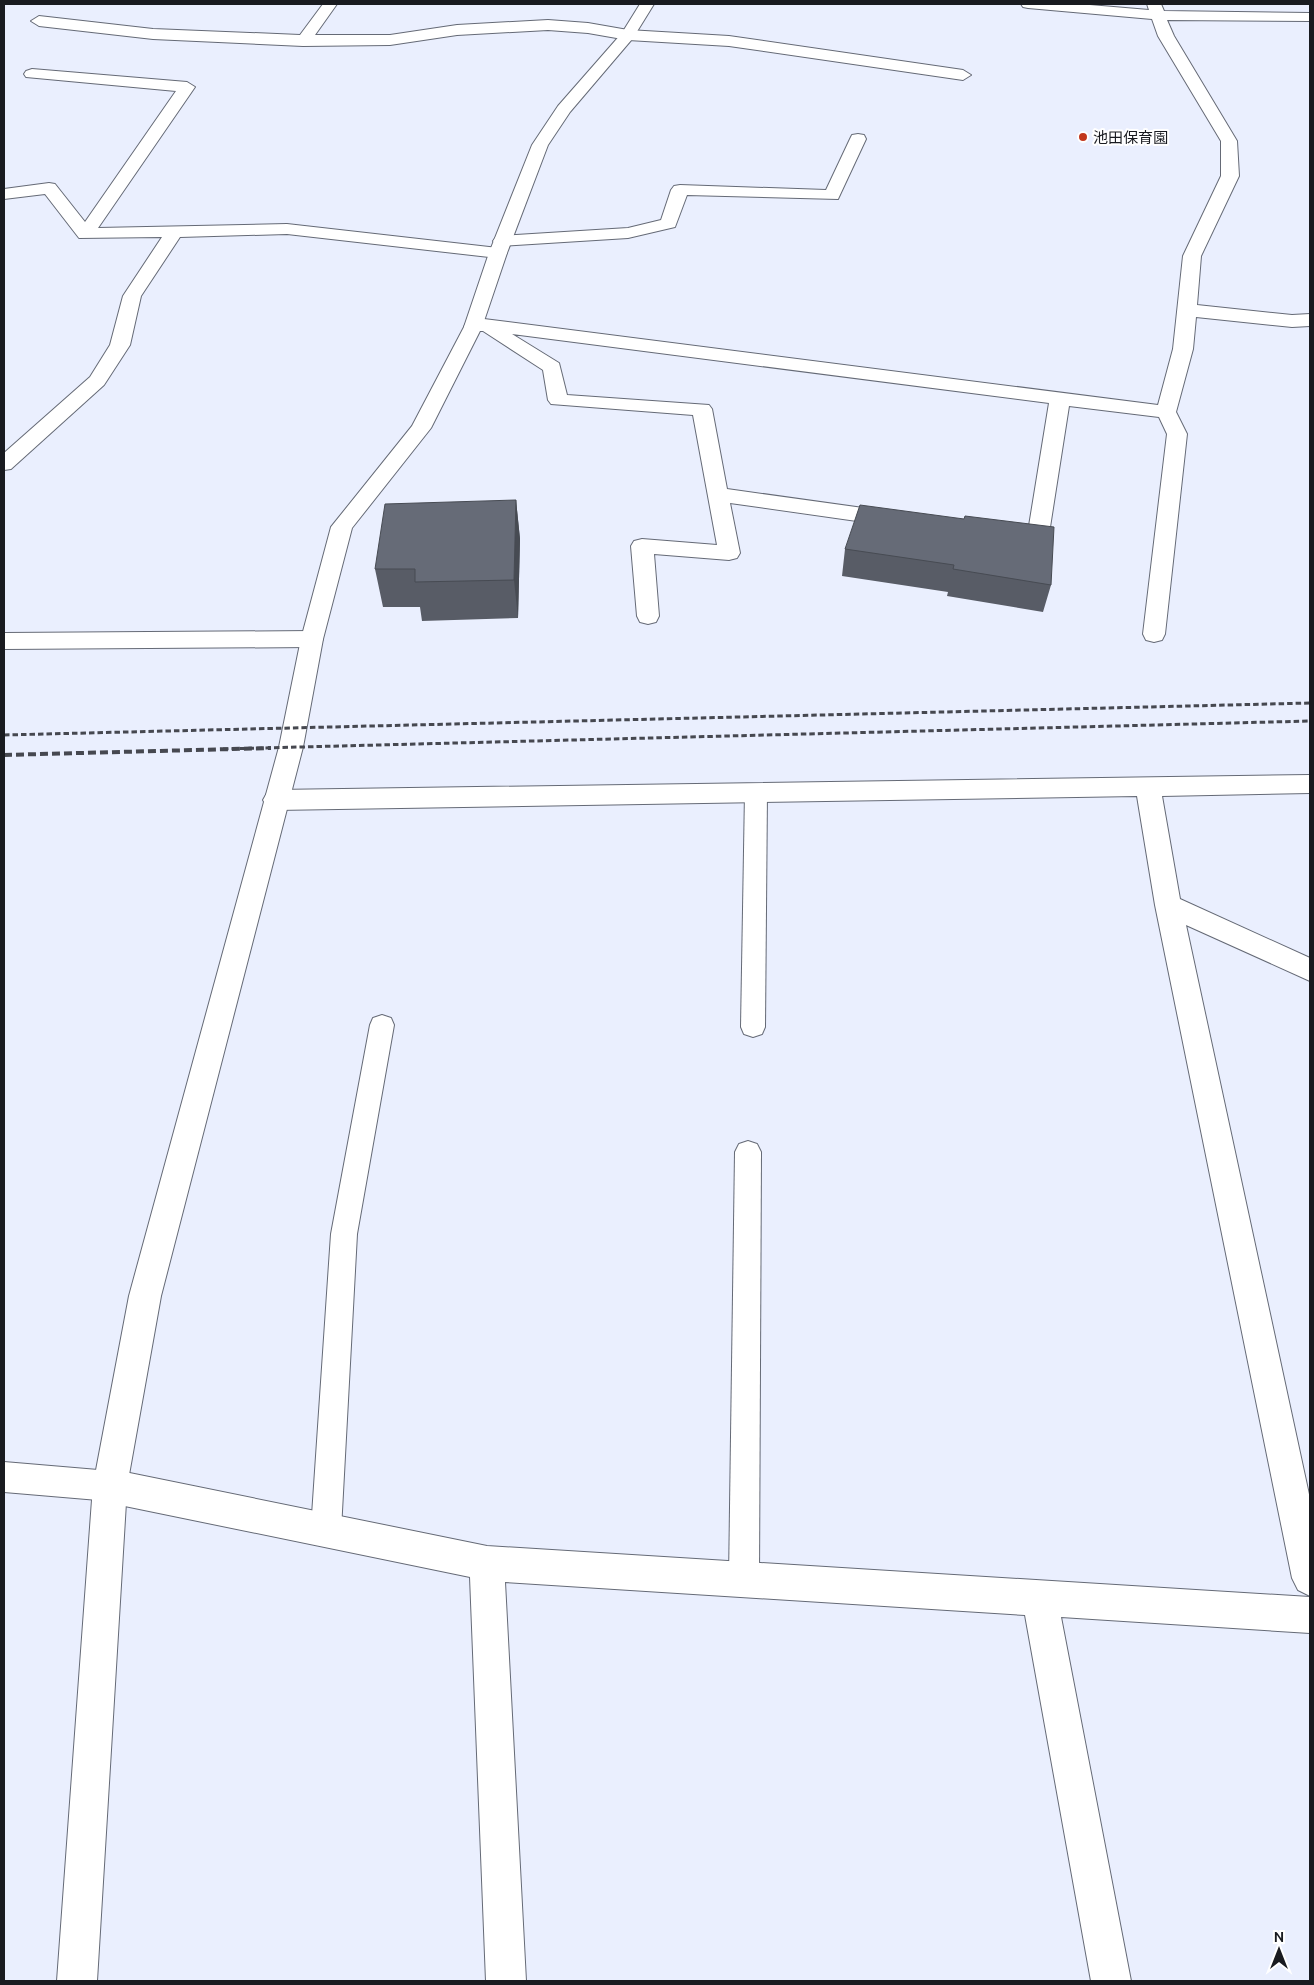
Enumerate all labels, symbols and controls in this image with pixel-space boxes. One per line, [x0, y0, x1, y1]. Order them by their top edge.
place label: 池田保育園 [1093, 129, 1168, 146]
marker: 池田保育園 [1077, 131, 1089, 143]
north arrow [1254, 1925, 1304, 1975]
text: N [1274, 1929, 1284, 1945]

